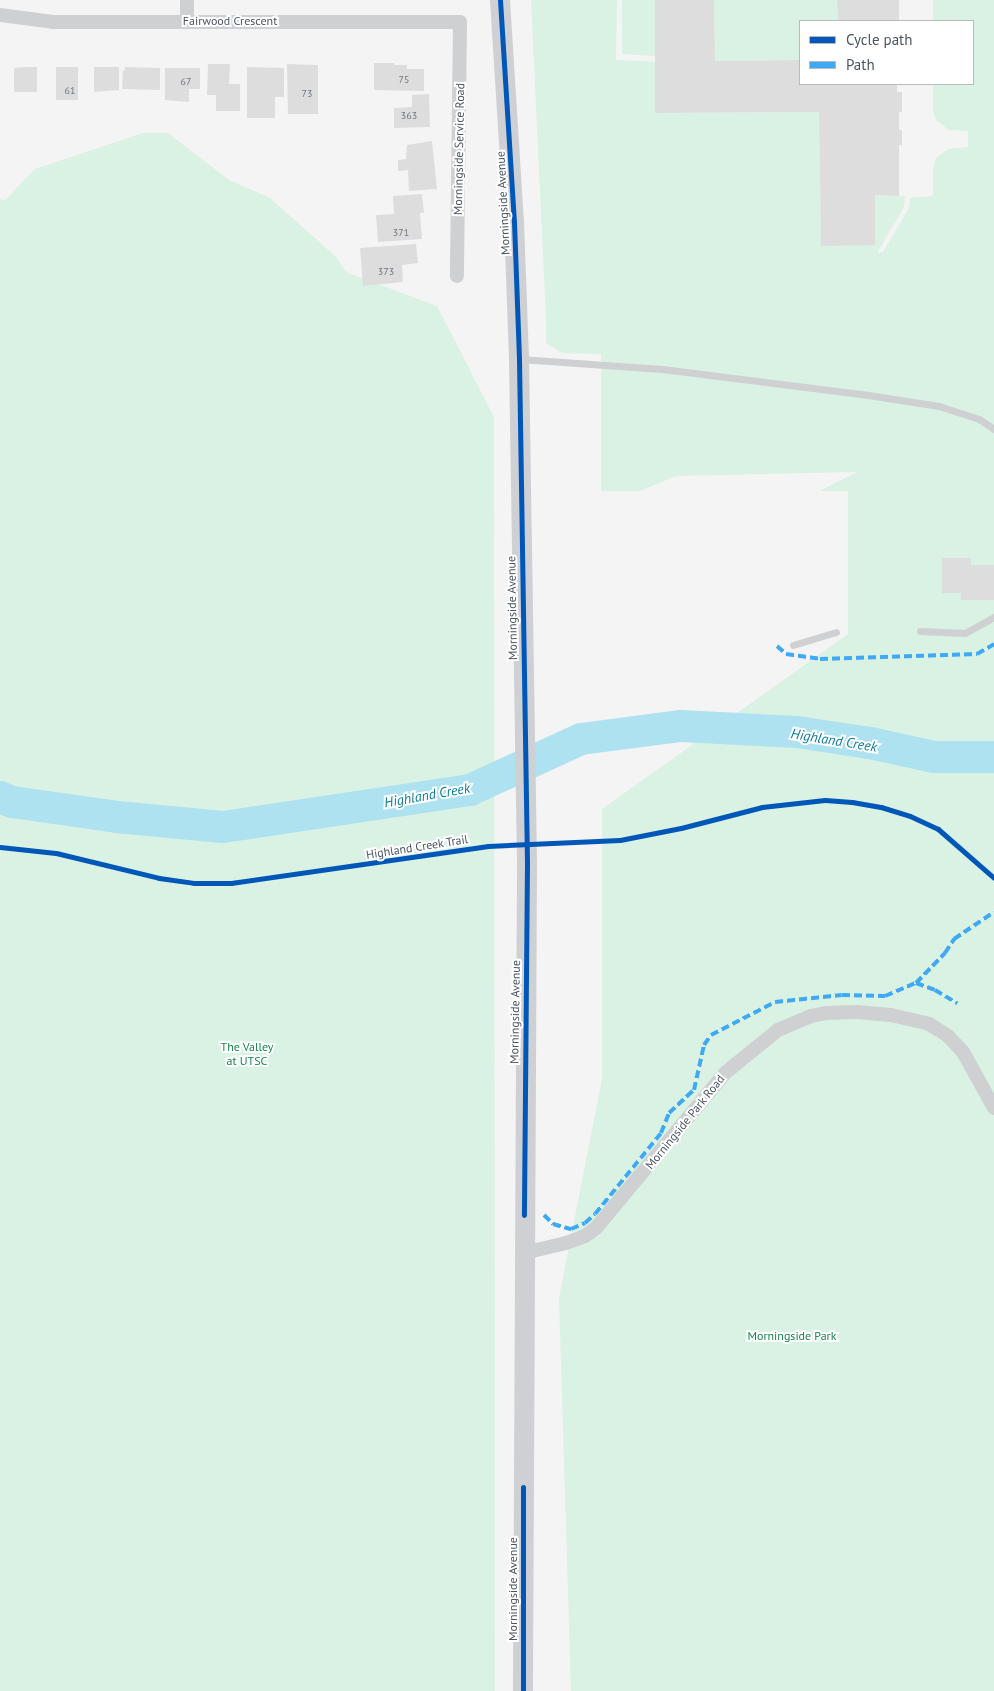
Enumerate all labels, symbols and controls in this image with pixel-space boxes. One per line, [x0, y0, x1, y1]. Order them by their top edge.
street label: Fairwood Crescent [183, 14, 277, 28]
legend [799, 20, 974, 85]
text: Cycle path [846, 30, 912, 49]
text: Path [846, 55, 875, 74]
house number: 75 [399, 74, 409, 86]
house number: 67 [181, 76, 191, 88]
street label: Morningside Service Road [451, 83, 467, 215]
house number: 61 [65, 85, 75, 97]
house number: 73 [302, 88, 312, 100]
house number: 363 [401, 110, 417, 122]
street label: Morningside Avenue [493, 151, 513, 255]
house number: 371 [393, 227, 409, 239]
house number: 373 [378, 266, 394, 278]
street label: Morningside Avenue [504, 556, 520, 660]
water label: Highland Creek [790, 725, 878, 755]
water label: Highland Creek [383, 779, 471, 811]
street label: Highland Creek Trail [365, 832, 469, 862]
street label: Morningside Avenue [507, 960, 523, 1064]
park label: The Valley at UTSC [220, 1040, 274, 1068]
street label: Morningside Park Road [642, 1072, 728, 1172]
park label: Morningside Park [748, 1329, 836, 1343]
street label: Morningside Avenue [506, 1537, 520, 1641]

